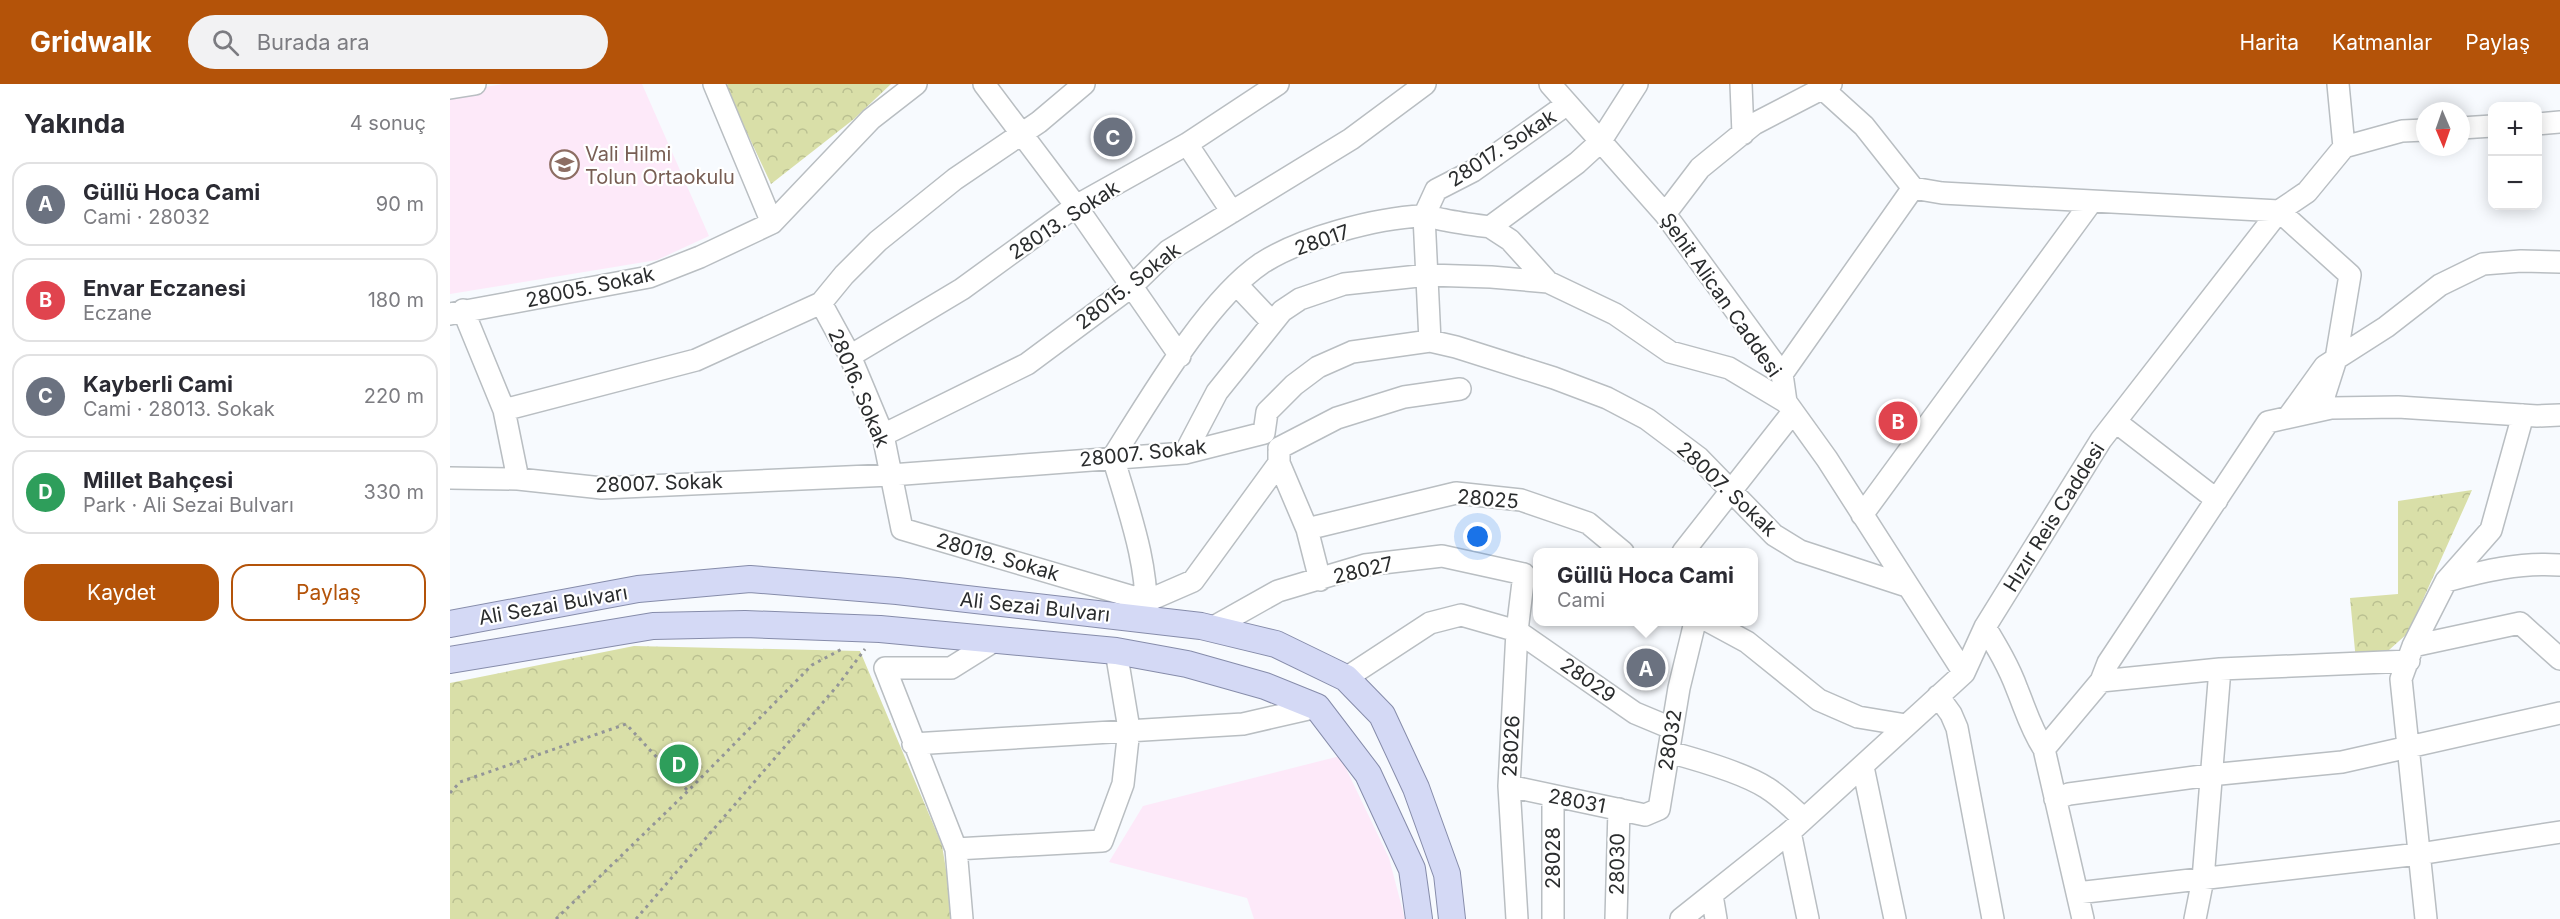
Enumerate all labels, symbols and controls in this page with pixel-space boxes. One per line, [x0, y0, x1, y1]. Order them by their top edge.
search box [188, 15, 608, 69]
text: Gridwalk [30, 25, 152, 59]
icon: search [209, 26, 242, 59]
text: Burada ara [257, 29, 370, 55]
text: Harita [2240, 30, 2299, 55]
text: Katmanlar [2332, 30, 2432, 55]
text: Paylaş [2465, 30, 2530, 55]
north arrow [2416, 102, 2470, 156]
map controls [2488, 102, 2542, 210]
button: + [2488, 102, 2542, 156]
street label: 28017. Sokak [1444, 104, 1560, 192]
text: Yakında [24, 108, 125, 139]
text: 4 sonuç [350, 111, 426, 135]
pin: C [1094, 115, 1132, 160]
place label: Vali Hilmi Tolun Ortaokulu [585, 142, 735, 189]
school or university icon: Vali Hilmi Tolun Ortaokulu [548, 149, 580, 181]
button: − [2488, 156, 2542, 210]
street label: 28013. Sokak [1004, 175, 1124, 265]
text: Güllü Hoca Cami [83, 179, 260, 205]
text: A [38, 192, 53, 216]
text: 90 m [376, 192, 424, 216]
text: Cami · 28032 [83, 205, 210, 229]
street label: Şehit Alican Caddesi [1655, 208, 1787, 382]
street label: 28017 [1291, 219, 1353, 261]
street label: 28015. Sokak [1071, 238, 1185, 334]
street label: 28005. Sokak [524, 262, 656, 312]
text: Envar Eczanesi [83, 275, 246, 301]
text: B [39, 288, 52, 312]
text: 180 m [368, 288, 424, 312]
text: Eczane [83, 301, 152, 325]
street label: 28016. Sokak [823, 325, 895, 451]
text: Kayberli Cami [83, 371, 233, 397]
text: C [38, 384, 53, 408]
text: 220 m [364, 384, 424, 408]
text: Cami · 28013. Sokak [83, 397, 275, 421]
pin: B [1878, 398, 1918, 444]
street label: 28007. Sokak [1078, 434, 1208, 472]
street label: 28007. Sokak [1672, 437, 1782, 541]
street label: Hızır Reis Caddesi [1998, 438, 2110, 596]
text: Millet Bahçesi [83, 467, 233, 493]
street label: 28007. Sokak [595, 469, 723, 497]
text: D [38, 480, 53, 504]
text: 330 m [364, 480, 424, 504]
street label: 28025 [1456, 484, 1520, 514]
text: Park · Ali Sezai Bulvarı [83, 493, 294, 517]
your location [1463, 522, 1492, 551]
street label: 28019. Sokak [934, 528, 1062, 586]
popup [1533, 548, 1758, 626]
street label: 28027 [1331, 551, 1395, 589]
text: Güllü Hoca Cami [1557, 562, 1734, 588]
button: Kaydet [24, 564, 219, 621]
button: Paylaş [231, 564, 426, 621]
street label: Ali Sezai Bulvarı [477, 580, 629, 630]
street label: Ali Sezai Bulvarı [959, 587, 1111, 627]
text: Cami [1557, 588, 1605, 612]
pin: A [1626, 646, 1666, 690]
street label: 28029 [1556, 652, 1620, 708]
street label: 28032 [1653, 708, 1687, 772]
street label: 28026 [1497, 715, 1525, 777]
pin: D [660, 742, 698, 786]
street label: 28031 [1546, 784, 1608, 818]
street label: 28028 [1541, 827, 1565, 889]
street label: 28030 [1604, 833, 1630, 895]

